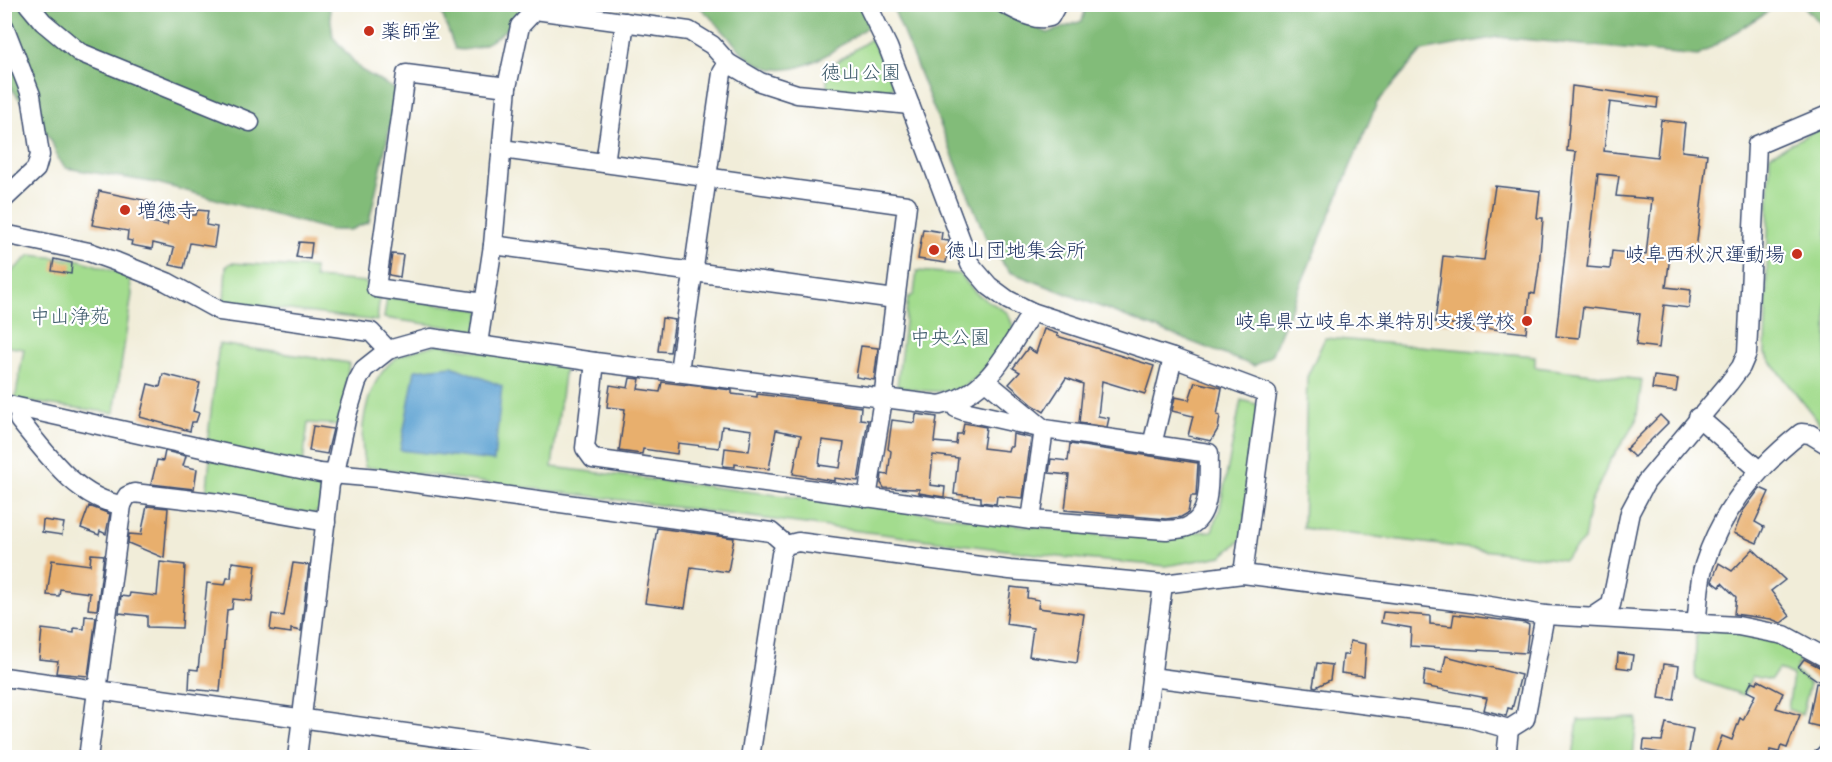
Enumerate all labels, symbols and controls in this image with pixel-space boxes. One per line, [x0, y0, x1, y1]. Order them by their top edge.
place label: 薬師堂 [381, 17, 441, 44]
marker: 薬師堂 [362, 24, 376, 38]
park label: 徳山公園 [821, 58, 901, 85]
place label: 増徳寺 [137, 196, 197, 223]
marker: 増徳寺 [118, 203, 132, 217]
place label: 徳山団地集会所 [946, 236, 1086, 263]
place label: 岐阜西秋沢運動場 [1625, 240, 1785, 267]
marker: 徳山団地集会所 [927, 243, 941, 257]
marker: 岐阜西秋沢運動場 [1790, 247, 1804, 261]
park label: 中山浄苑 [30, 302, 110, 329]
place label: 岐阜県立岐阜本巣特別支援学校 [1235, 307, 1515, 334]
marker: 岐阜県立岐阜本巣特別支援学校 [1520, 314, 1534, 328]
park label: 中央公園 [910, 323, 990, 350]

